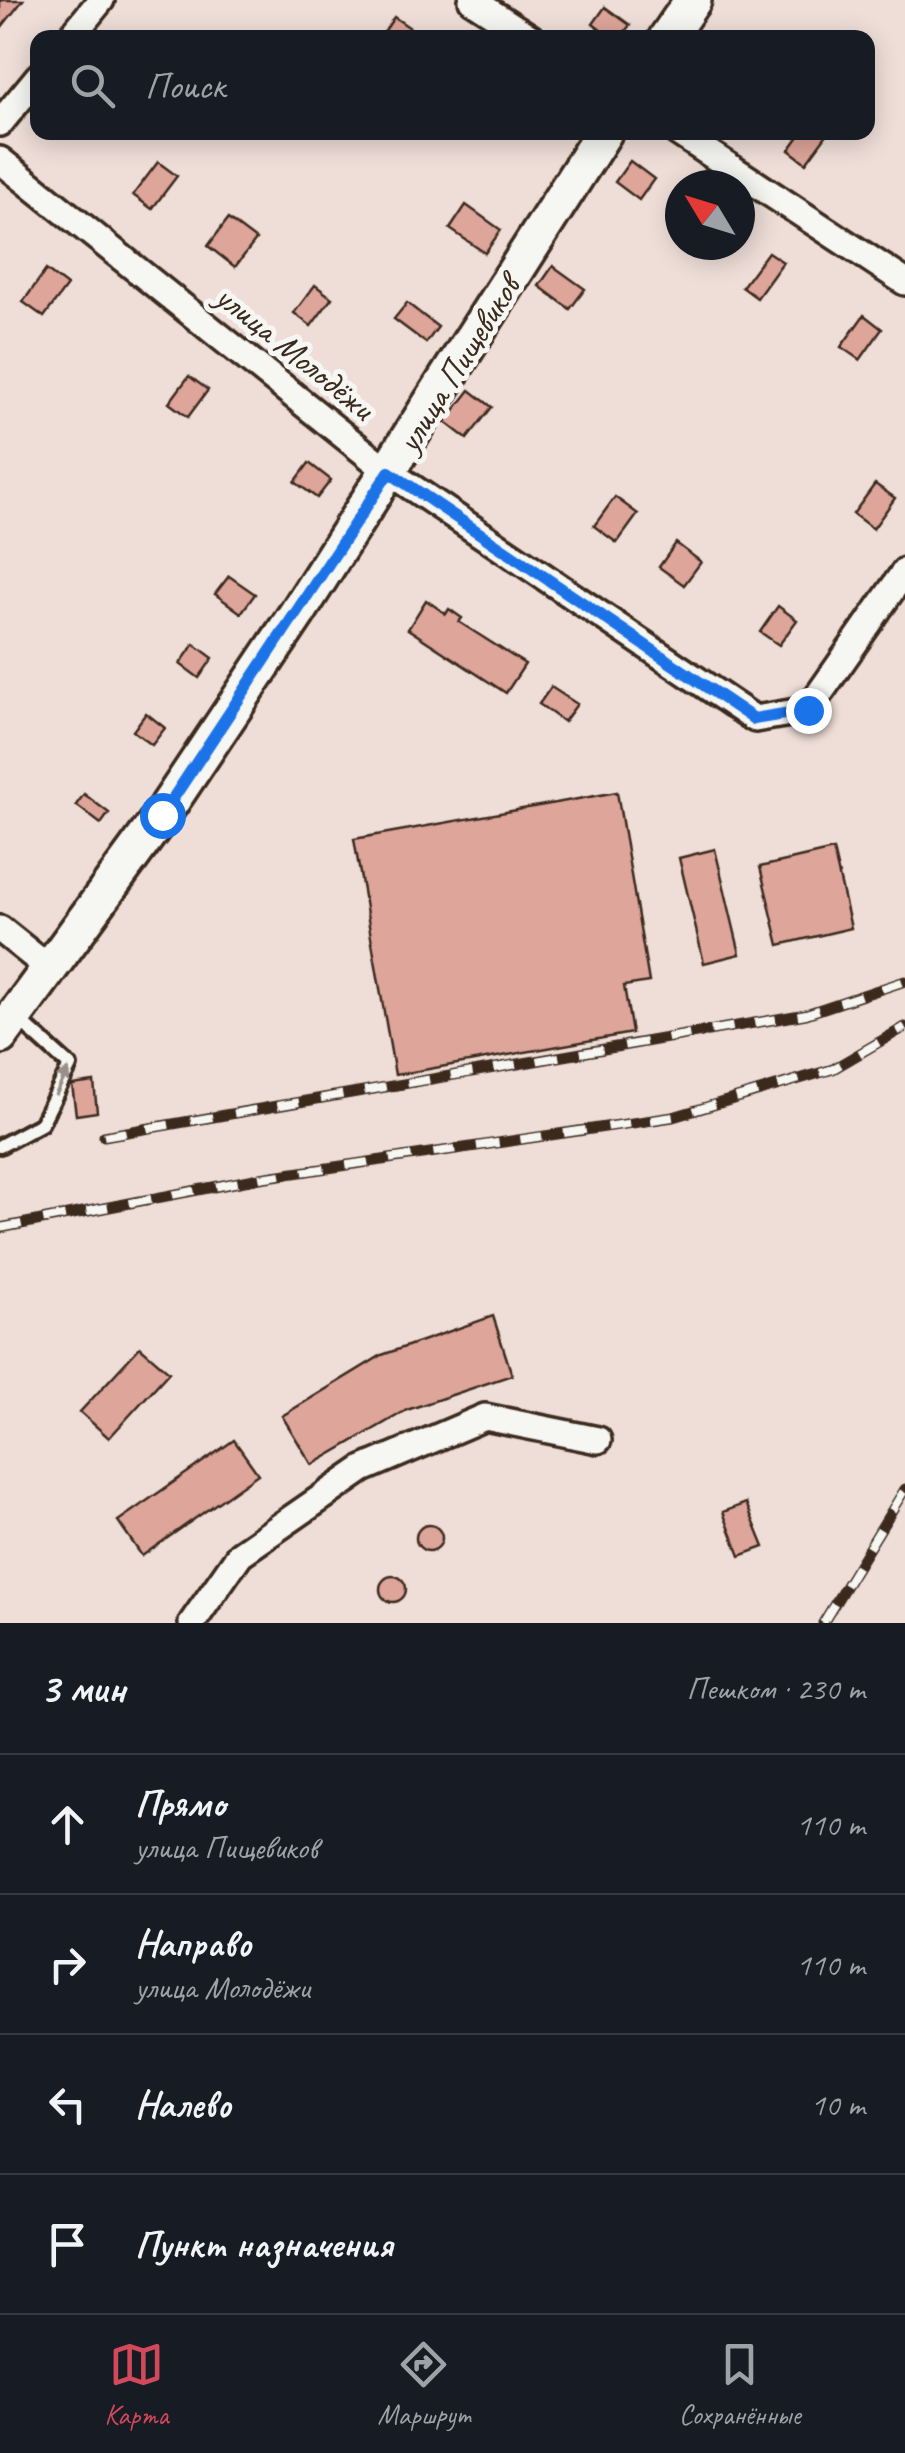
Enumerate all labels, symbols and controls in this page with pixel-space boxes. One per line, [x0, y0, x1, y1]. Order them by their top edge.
search box [30, 30, 875, 140]
icon: search [65, 58, 120, 113]
text: Поиск [145, 62, 225, 109]
north arrow [665, 170, 755, 260]
street label: улица Пищевиков [385, 262, 533, 462]
street label: улица Молодёжи [205, 273, 385, 431]
route end [786, 688, 832, 734]
route start [140, 793, 186, 839]
one-way arrow [53, 1068, 70, 1097]
text: 3 мин [40, 1662, 125, 1715]
text: Пешком · 230 m [686, 1668, 865, 1709]
text: Прямо [135, 1780, 225, 1827]
icon: ahead [40, 1797, 95, 1852]
text: 110 m [796, 1804, 865, 1845]
text: улица Пищевиков [135, 1827, 318, 1868]
text: Направо [135, 1920, 251, 1967]
icon: right [40, 1937, 95, 1992]
text: 110 m [796, 1944, 865, 1985]
text: улица Молодёжи [135, 1967, 310, 2008]
icon: left [40, 2077, 95, 2132]
text: Налево [135, 2081, 231, 2128]
text: 10 m [811, 2084, 865, 2125]
icon: arrive [40, 2217, 95, 2272]
text: Пункт назначения [135, 2221, 392, 2268]
tab: Карта [105, 2337, 169, 2432]
tab: Маршрут [378, 2337, 470, 2432]
tab: Сохранённые [679, 2337, 801, 2432]

